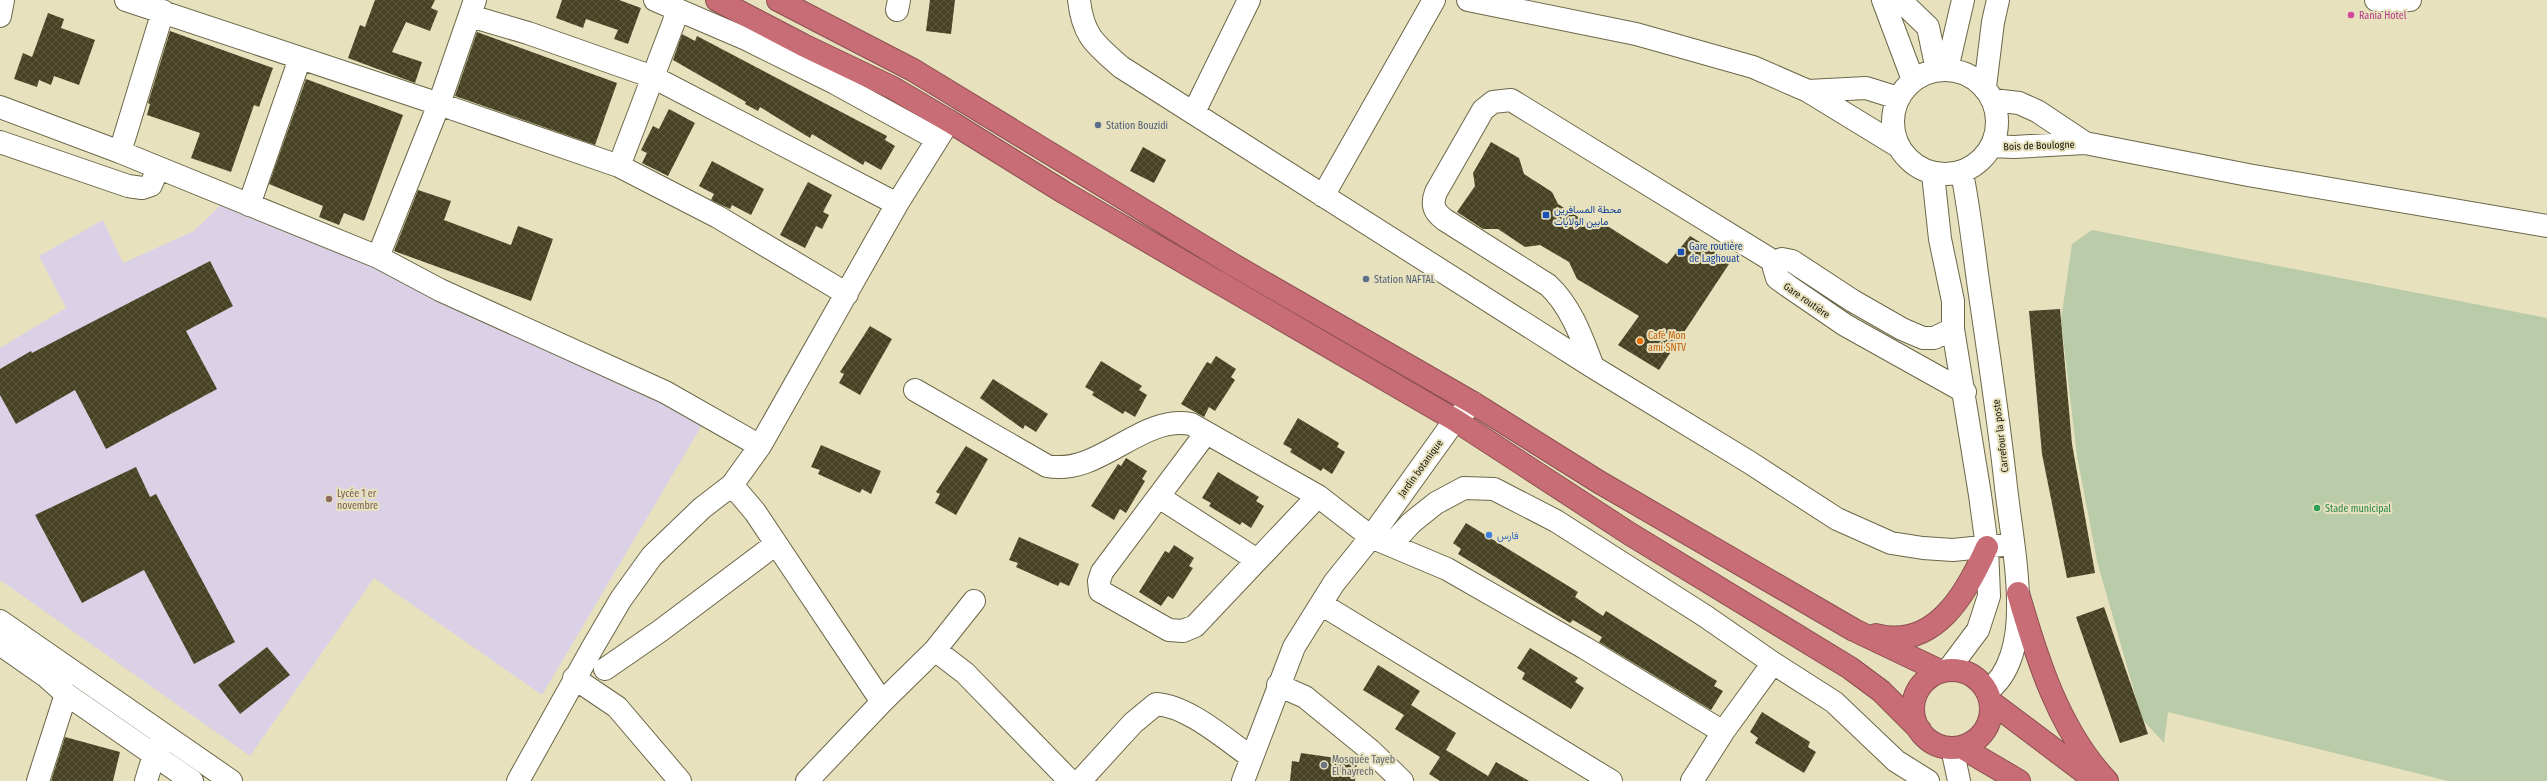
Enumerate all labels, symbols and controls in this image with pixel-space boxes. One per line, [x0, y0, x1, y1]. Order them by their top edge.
marker: Rania Hotel [2346, 10, 2356, 20]
place label: Rania Hotel [2359, 10, 2407, 22]
marker: Station Bouzidi [1093, 120, 1103, 130]
place label: Station Bouzidi [1106, 120, 1168, 132]
street label: Bois de Boulogne [2003, 139, 2075, 153]
place label: محطة المسافرين مابين الولايات [1554, 204, 1622, 228]
marker: محطة المسافرين مابين الولايات [1541, 210, 1551, 220]
place label: Gare routière de Laghouat [1689, 241, 1743, 265]
marker: Gare routière de Laghouat [1676, 247, 1686, 257]
marker: Station NAFTAL [1361, 274, 1371, 284]
place label: Station NAFTAL [1374, 274, 1436, 286]
street label: Gare routière [1781, 280, 1832, 321]
place label: Café Mon ami SNTV [1648, 330, 1687, 354]
marker: Café Mon ami SNTV [1635, 336, 1645, 346]
street label: Carrefour la poste [1991, 399, 2011, 473]
street label: Jardin botanique [1396, 437, 1446, 500]
place label: Lycée 1 er novembre [337, 488, 378, 512]
marker: Lycée 1 er novembre [324, 494, 334, 504]
marker: Stade municipal [2312, 503, 2322, 513]
place label: Stade municipal [2325, 503, 2391, 515]
marker: فارس [1484, 530, 1494, 540]
place label: فارس [1497, 530, 1519, 542]
place label: Mosquée Tayeb El hayrech [1332, 754, 1395, 778]
marker: Mosquée Tayeb El hayrech [1319, 760, 1329, 770]

